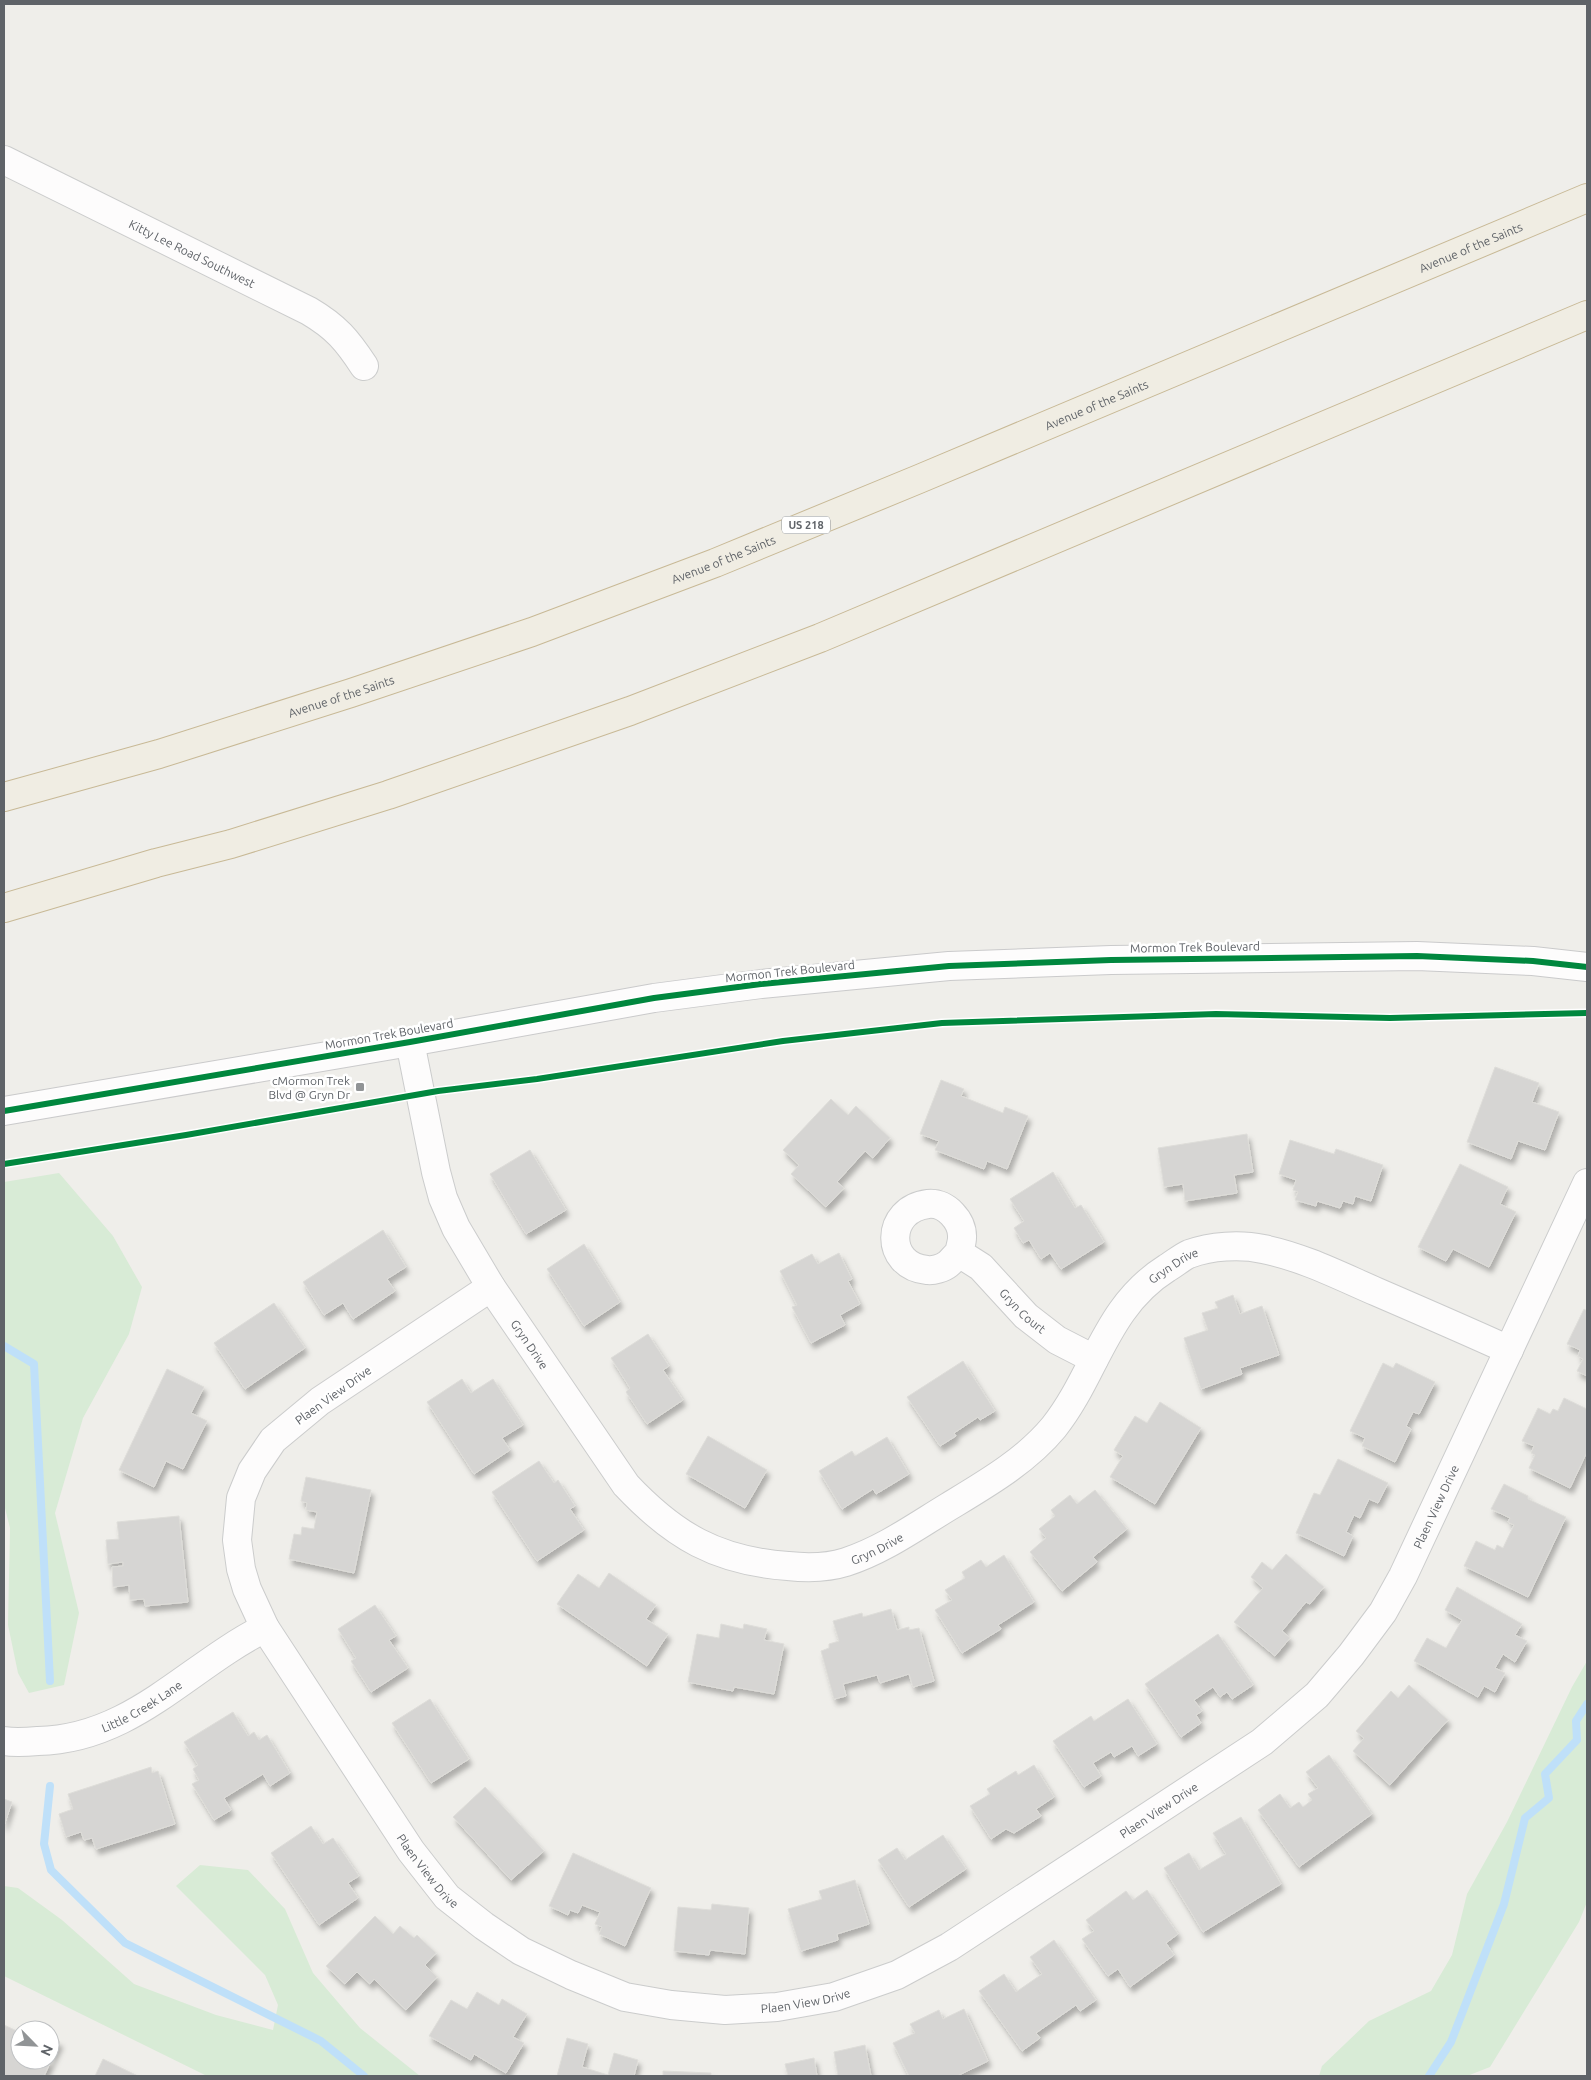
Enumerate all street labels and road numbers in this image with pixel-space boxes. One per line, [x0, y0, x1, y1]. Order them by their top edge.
street label: Kitty Lee Road Southwest [127, 217, 257, 290]
street label: Avenue of the Saints [1417, 219, 1524, 274]
street label: Avenue of the Saints [1043, 377, 1150, 432]
road number: US 218 [782, 516, 830, 534]
street label: Avenue of the Saints [669, 532, 777, 585]
street label: Avenue of the Saints [286, 672, 396, 719]
street label: Mormon Trek Boulevard [1130, 939, 1260, 955]
street label: Mormon Trek Boulevard [725, 958, 855, 984]
street label: Mormon Trek Boulevard [324, 1016, 454, 1052]
street label: Gryn Drive [1146, 1245, 1199, 1286]
street label: Gryn Court [997, 1286, 1049, 1336]
street label: Gryn Drive [509, 1317, 551, 1371]
street label: Plaen View Drive [292, 1363, 374, 1427]
street label: Plaen View Drive [1410, 1463, 1461, 1550]
street label: Gryn Drive [849, 1530, 905, 1566]
street label: Little Creek Lane [99, 1677, 184, 1734]
street label: Plaen View Drive [1117, 1779, 1200, 1840]
street label: Plaen View Drive [395, 1831, 461, 1910]
street label: Plaen View Drive [760, 1985, 852, 2014]

